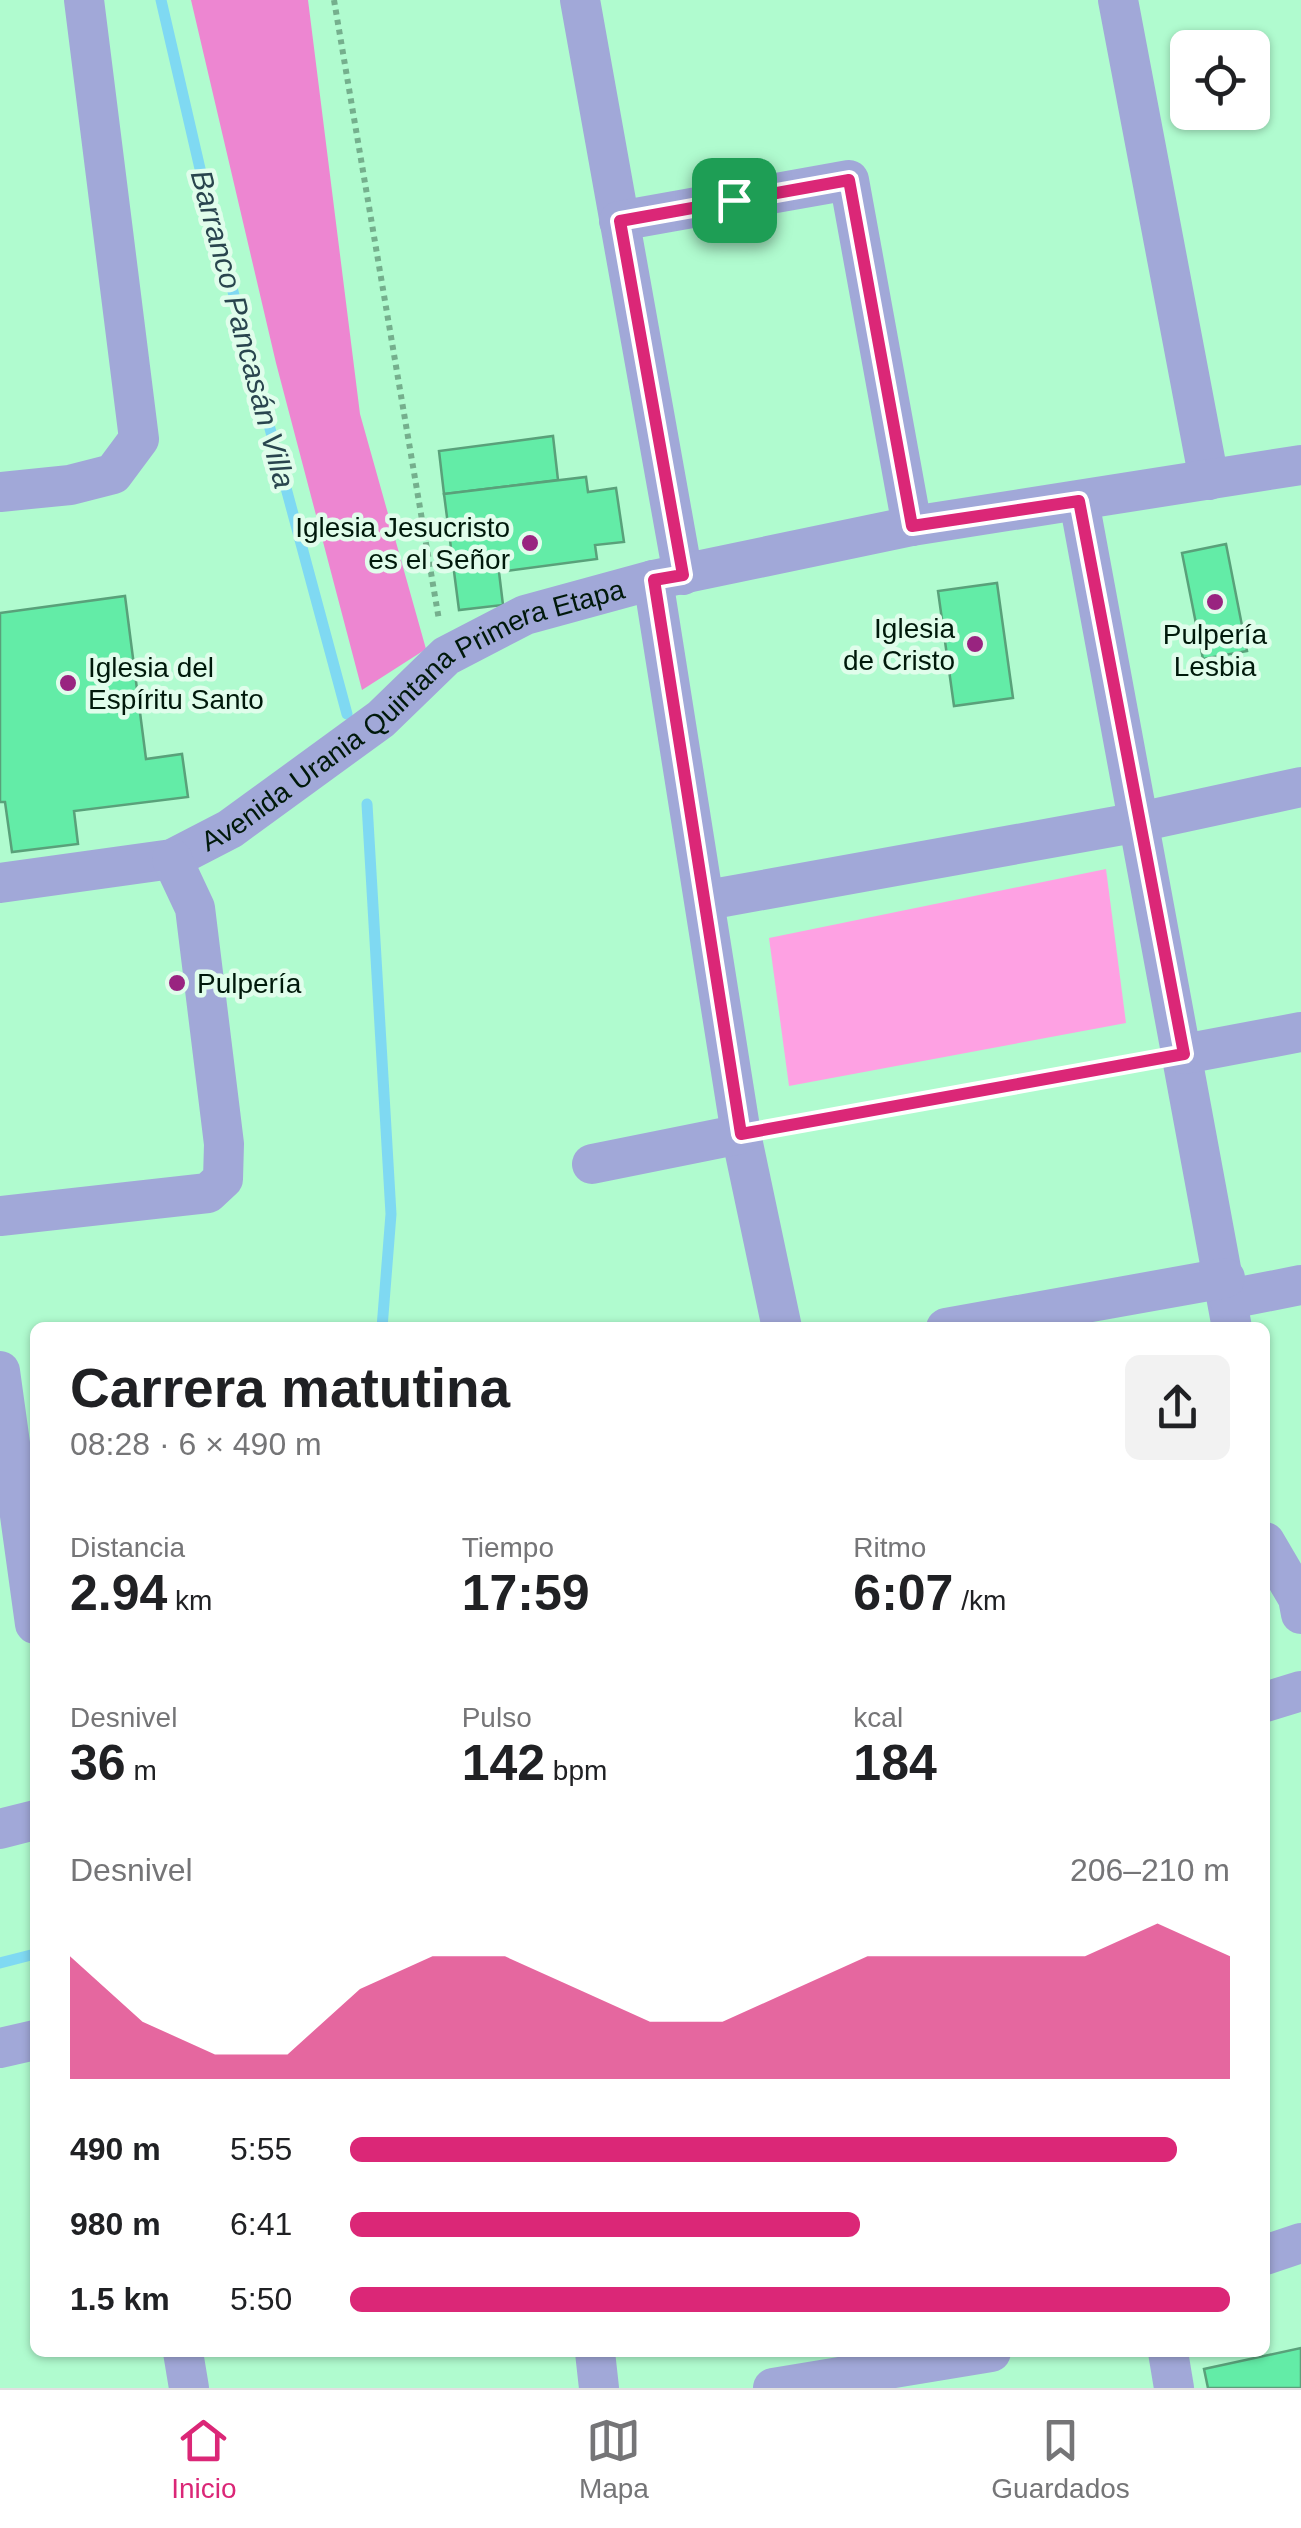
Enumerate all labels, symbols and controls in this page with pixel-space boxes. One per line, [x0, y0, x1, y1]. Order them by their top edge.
map controls [1170, 30, 1270, 130]
button: locate [1170, 30, 1270, 130]
pin [692, 158, 777, 243]
water label: Barranco Pancasán Villa [185, 166, 301, 492]
icon: arrive [707, 173, 762, 228]
place label: Iglesia Jesucristo es el Señor [295, 512, 510, 575]
marker: Iglesia Jesucristo es el Señor [519, 532, 541, 554]
street label: Avenida Urania Quintana Primera Etapa [196, 573, 628, 857]
marker: Pulpería Lesbia [1204, 591, 1226, 613]
place label: Iglesia de Cristo [843, 613, 955, 676]
place label: Pulpería Lesbia [1163, 619, 1268, 682]
marker: Iglesia de Cristo [964, 633, 986, 655]
place label: Iglesia del Espíritu Santo [88, 652, 264, 715]
marker: Iglesia del Espíritu Santo [57, 672, 79, 694]
place label: Pulpería [197, 968, 302, 999]
marker: Pulpería [166, 972, 188, 994]
button: share [1125, 1355, 1230, 1460]
text: Carrera matutina [70, 1357, 510, 1419]
text: 08:28 · 6 × 490 m [70, 1426, 322, 1462]
text: Distancia [70, 1532, 185, 1563]
text: Tiempo [462, 1532, 554, 1563]
text: Ritmo [853, 1532, 926, 1563]
text: 2.94 [70, 1565, 167, 1621]
text: 17:59 [462, 1565, 590, 1621]
text: 6:07 [853, 1565, 953, 1621]
text: km [167, 1585, 212, 1616]
text: /km [953, 1585, 1006, 1616]
text: Desnivel [70, 1702, 177, 1733]
text: Pulso [462, 1702, 532, 1733]
text: kcal [853, 1702, 903, 1733]
text: 36 [70, 1735, 126, 1791]
text: 142 [462, 1735, 545, 1791]
text: 184 [853, 1735, 937, 1791]
text: m [126, 1755, 157, 1786]
text: bpm [545, 1755, 607, 1786]
text: Desnivel [70, 1852, 193, 1888]
text: 206–210 m [1070, 1852, 1230, 1888]
text: 490 m [70, 2131, 161, 2167]
text: 5:55 [230, 2131, 292, 2167]
text: 980 m [70, 2206, 161, 2242]
text: 6:41 [230, 2206, 292, 2242]
text: 1.5 km [70, 2281, 170, 2317]
text: 5:50 [230, 2281, 292, 2317]
tab: Inicio [171, 2413, 237, 2505]
tab: Mapa [579, 2413, 649, 2505]
tab: Guardados [991, 2413, 1130, 2505]

